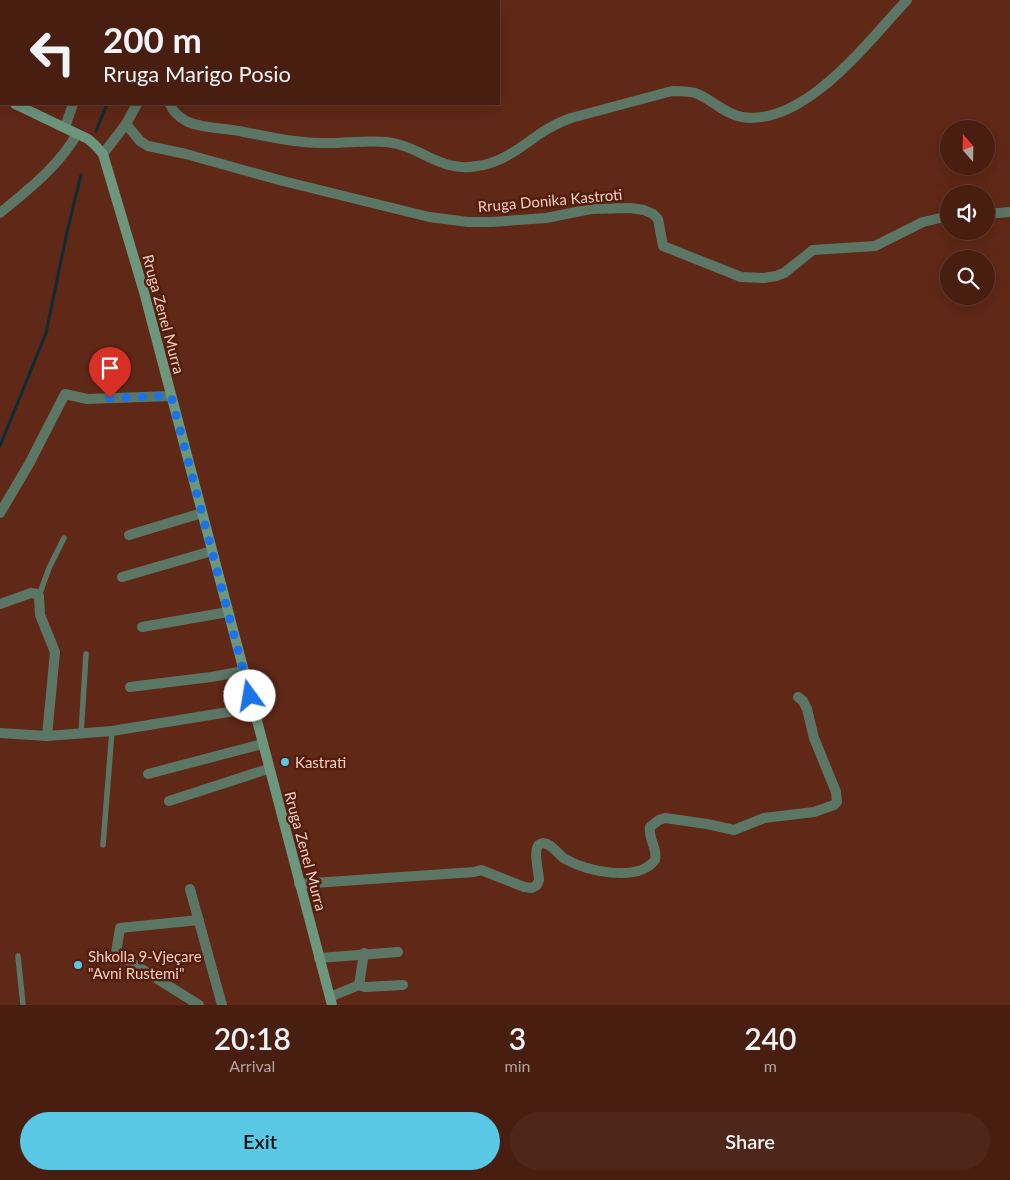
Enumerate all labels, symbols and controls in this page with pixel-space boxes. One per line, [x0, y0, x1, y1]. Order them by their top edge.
text: 200 m [103, 18, 202, 60]
icon: left [20, 20, 85, 85]
text: Rruga Marigo Posio [103, 60, 291, 87]
north arrow [940, 120, 995, 175]
map controls [940, 120, 995, 305]
street label: Rruga Donika Kastroti [477, 185, 623, 215]
button: sound [940, 185, 995, 240]
button: search [940, 250, 995, 305]
street label: Rruga Zenel Murra [139, 252, 189, 376]
pin [89, 347, 131, 398]
icon: arrive [96, 354, 124, 382]
position arrow [223, 669, 275, 721]
place label: Kastrati [295, 753, 346, 771]
marker: Kastrati [279, 756, 291, 768]
street label: Rruga Zenel Murra [281, 789, 331, 913]
place label: Shkolla 9-Vjeçare "Avni Rustemi" [88, 947, 202, 982]
marker: Shkolla 9-Vjeçare "Avni Rustemi" [72, 959, 84, 971]
text: 20:18 [214, 1020, 291, 1056]
text: 3 [509, 1020, 526, 1056]
text: 240 [744, 1020, 796, 1056]
text: Arrival [229, 1056, 275, 1075]
text: min [505, 1056, 530, 1075]
text: m [764, 1056, 777, 1075]
button: Exit [20, 1112, 500, 1170]
button: Share [510, 1112, 990, 1170]

